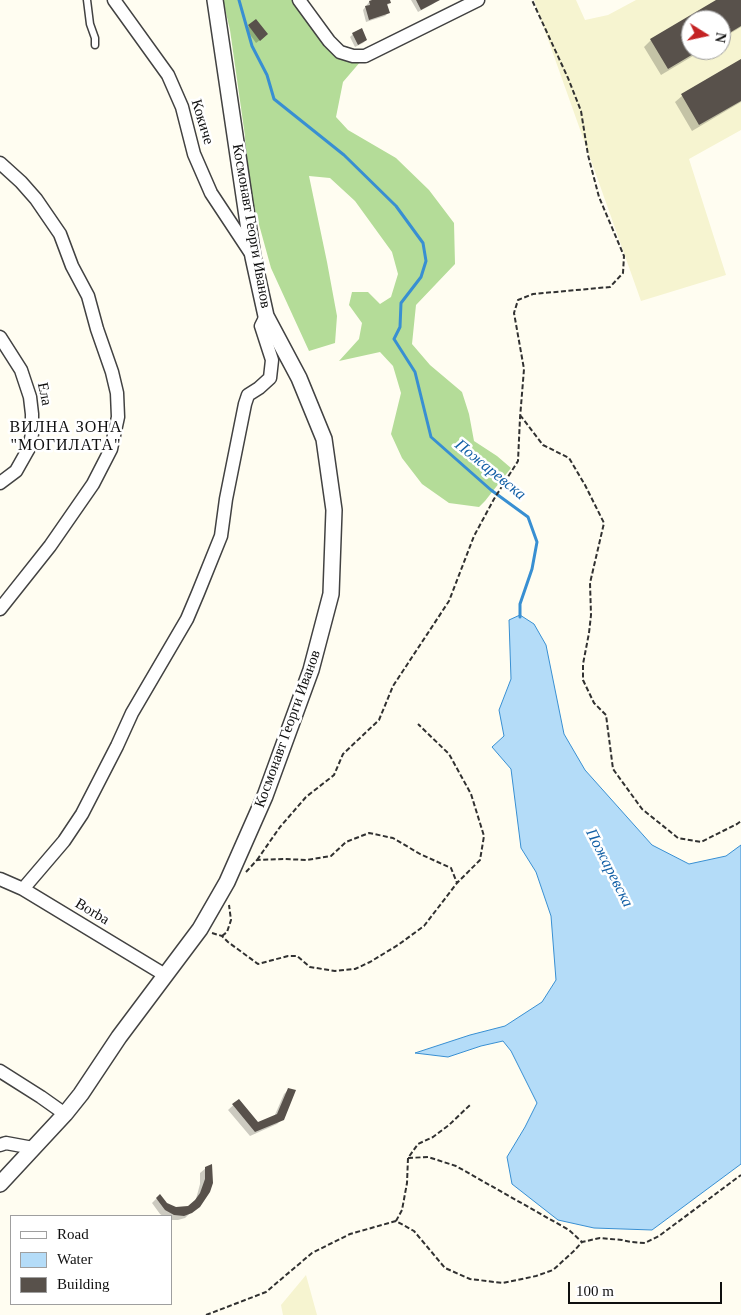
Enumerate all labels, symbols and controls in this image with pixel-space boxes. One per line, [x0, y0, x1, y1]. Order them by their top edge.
north arrow [681, 10, 731, 60]
text: N [712, 31, 729, 44]
street label: Кокиче [187, 97, 217, 147]
street label: Космонавт Георги Иванов [228, 142, 274, 310]
street label: Ела [33, 381, 55, 407]
district label: ВИЛНА ЗОНА "МОГИЛАТА" [8, 418, 124, 456]
water label: Пожаревска [451, 436, 529, 504]
street label: Космонавт Георги Иванов [251, 648, 325, 810]
water label: Пожаревска [581, 825, 637, 911]
street label: Borba [72, 895, 112, 929]
legend [10, 1215, 172, 1305]
text: Road [57, 1226, 89, 1242]
text: Water [57, 1251, 92, 1267]
scale bar [571, 1272, 725, 1304]
text: Building [57, 1276, 110, 1292]
text: 100 m [576, 1283, 614, 1299]

